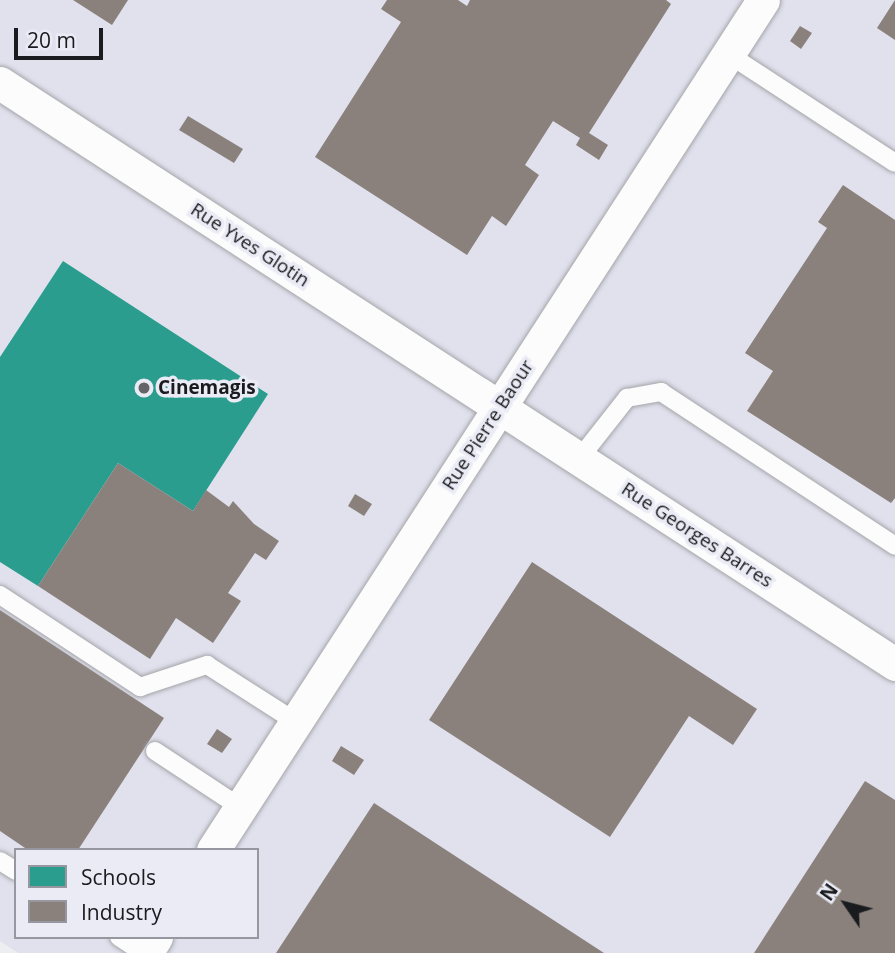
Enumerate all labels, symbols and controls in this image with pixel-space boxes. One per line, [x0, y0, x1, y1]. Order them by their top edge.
scale bar [18, 14, 107, 58]
text: 20 m [27, 26, 76, 54]
street label: Rue Yves Glotin [186, 198, 314, 292]
street label: Rue Pierre Baour [437, 356, 539, 494]
place label: Cinemagis [158, 377, 256, 399]
marker: Cinemagis [136, 380, 152, 396]
street label: Rue Georges Barres [617, 478, 777, 592]
legend [14, 848, 259, 939]
text: Schools [81, 863, 156, 891]
north arrow [811, 869, 881, 939]
text: N [814, 878, 844, 906]
text: Industry [81, 898, 162, 926]

